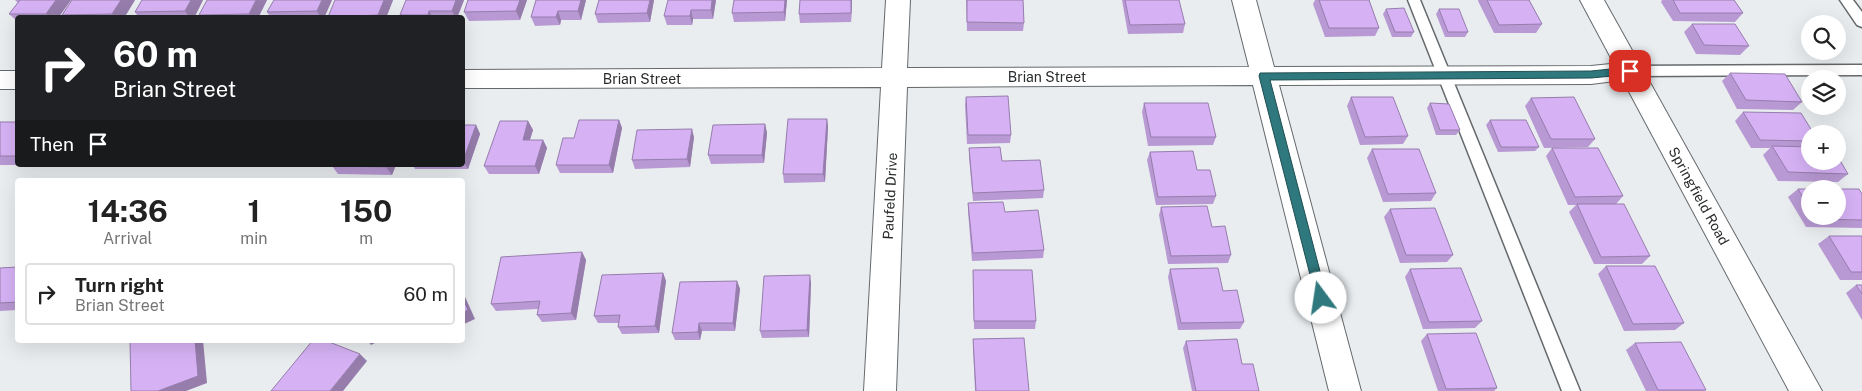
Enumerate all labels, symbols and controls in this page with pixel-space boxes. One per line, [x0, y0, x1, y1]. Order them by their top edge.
map controls [1801, 15, 1846, 225]
button: search [1801, 15, 1846, 60]
text: 60 m [113, 34, 198, 75]
icon: right [30, 35, 95, 100]
pin [1609, 50, 1651, 92]
icon: arrive [1616, 57, 1644, 85]
street label: Brian Street [1008, 69, 1086, 85]
button: layers [1801, 70, 1846, 115]
street label: Brian Street [603, 71, 681, 87]
text: Brian Street [113, 76, 236, 102]
button: + [1801, 125, 1846, 170]
icon: arrive [84, 130, 112, 158]
text: Then [30, 133, 74, 155]
street label: Springfield Road [1665, 144, 1733, 248]
street label: Paufeld Drive [880, 152, 900, 240]
button: − [1801, 180, 1846, 225]
text: 14:36 [88, 193, 168, 229]
text: 1 [247, 193, 260, 229]
text: 150 [340, 193, 392, 229]
text: Arrival [103, 229, 152, 248]
text: min [240, 229, 267, 248]
text: m [359, 229, 373, 248]
position arrow [1294, 271, 1346, 323]
text: Turn right [75, 274, 164, 296]
icon: right [32, 280, 60, 308]
text: 60 m [404, 283, 448, 305]
text: Brian Street [75, 296, 165, 315]

